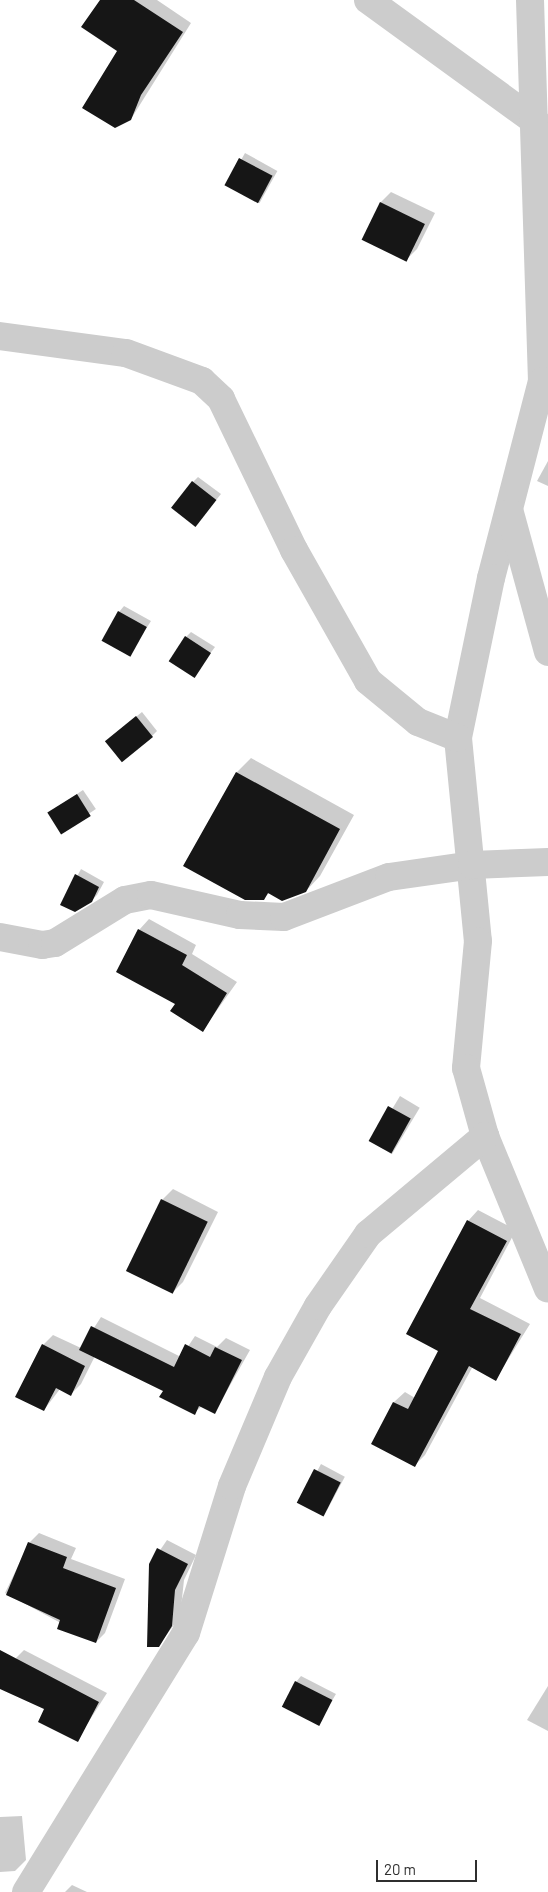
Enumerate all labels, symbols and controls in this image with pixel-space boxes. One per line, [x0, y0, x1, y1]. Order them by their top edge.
scale bar [378, 1850, 479, 1882]
text: 20 m [384, 1860, 416, 1878]

